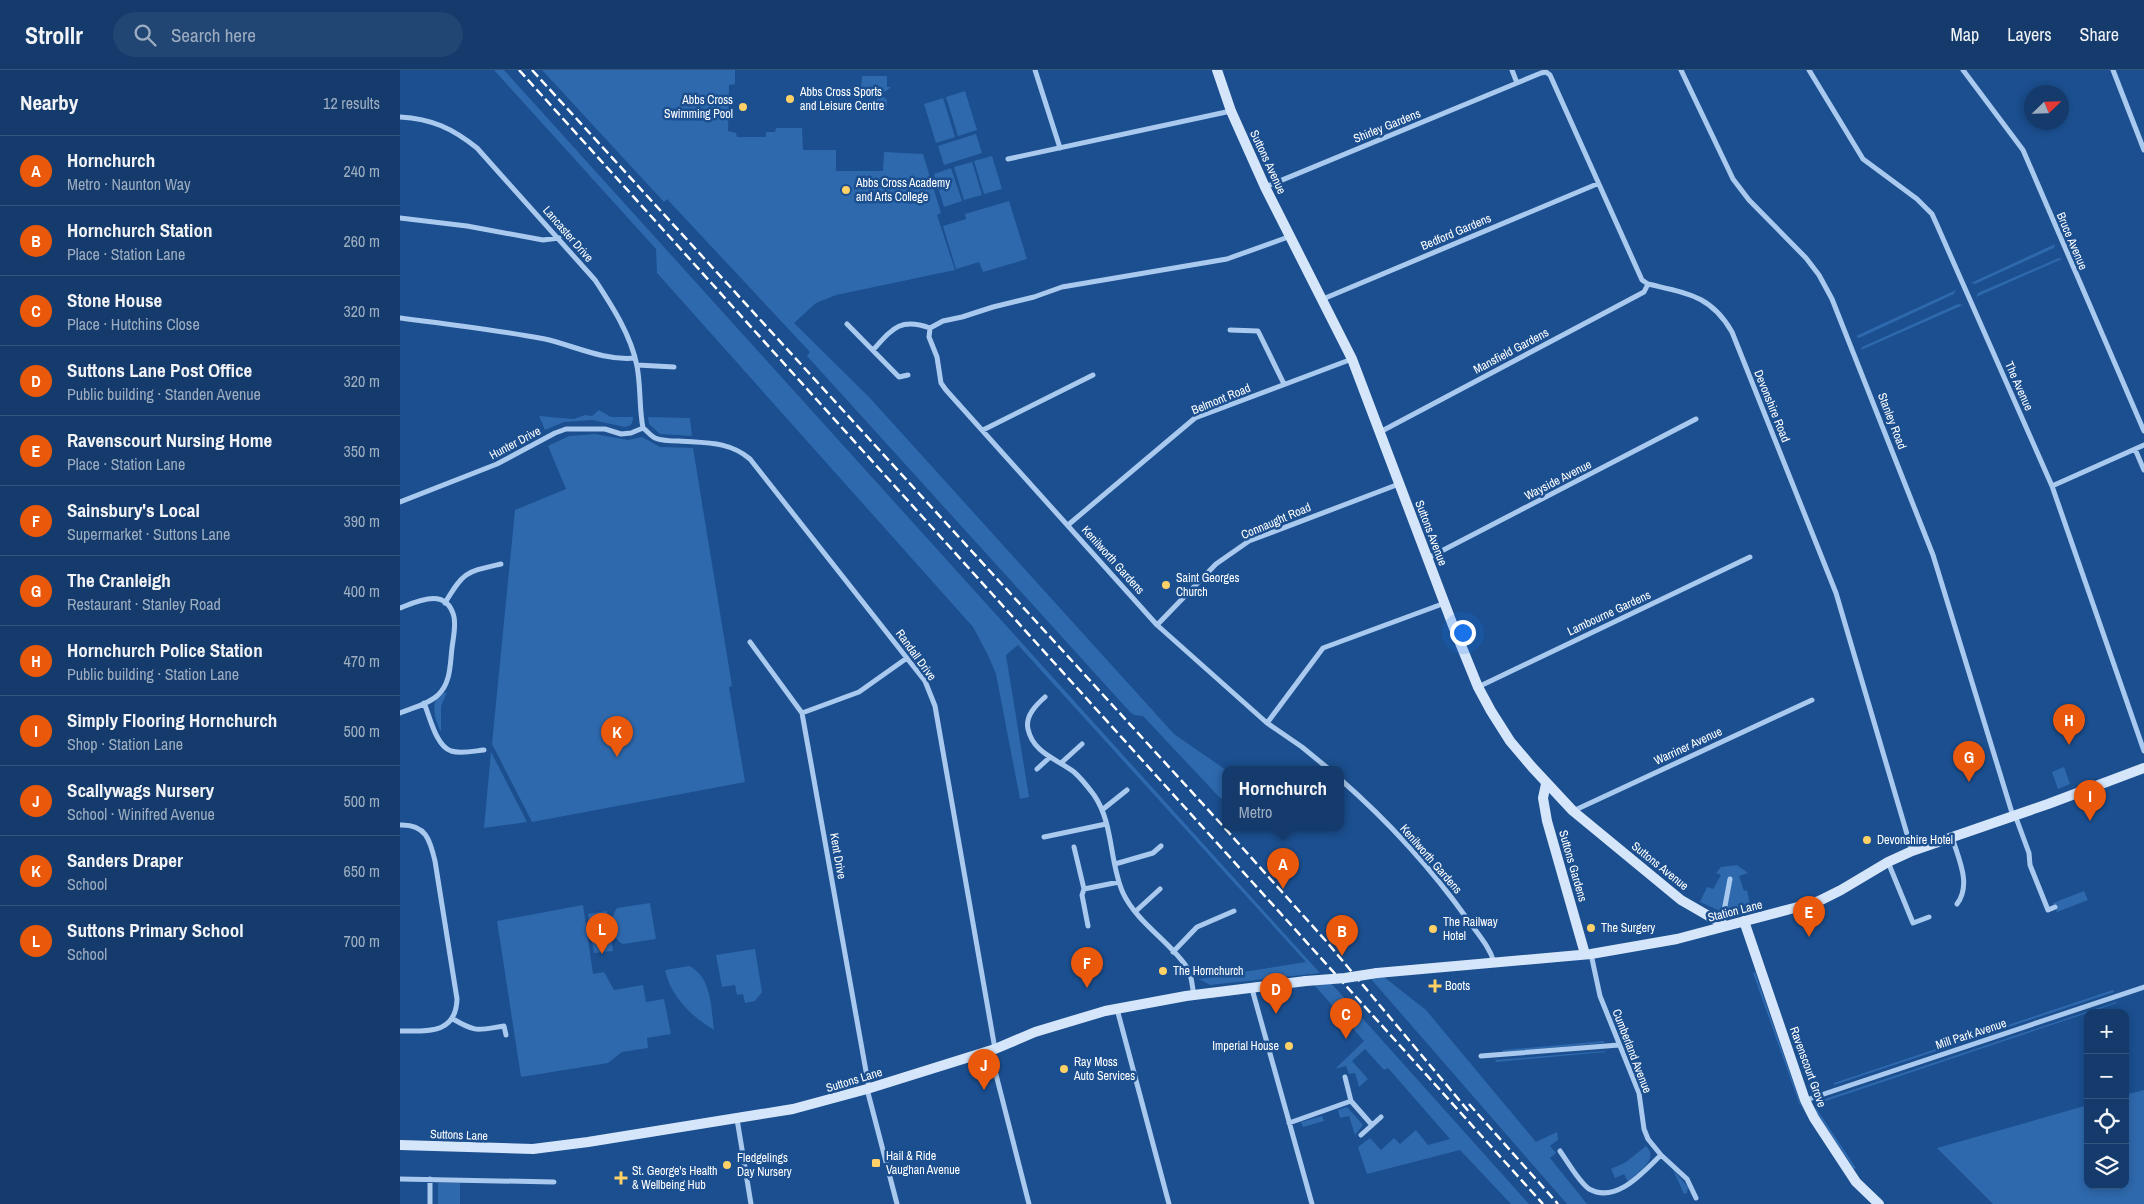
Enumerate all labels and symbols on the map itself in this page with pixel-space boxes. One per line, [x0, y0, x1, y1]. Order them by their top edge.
place label: Abbs Cross Sports and Leisure Centre [799, 84, 884, 114]
north arrow [2024, 85, 2069, 130]
place label: Abbs Cross Swimming Pool [664, 92, 733, 122]
marker: Abbs Cross Sports and Leisure Centre [784, 93, 796, 105]
marker: Abbs Cross Swimming Pool [737, 101, 749, 113]
street label: Shirley Gardens [1351, 105, 1423, 147]
street label: Suttons Avenue [1246, 127, 1290, 197]
place label: Abbs Cross Academy and Arts College [855, 175, 950, 205]
marker: Abbs Cross Academy and Arts College [840, 184, 852, 196]
street label: Lancaster Drive [539, 203, 597, 265]
street label: Bedford Gardens [1418, 210, 1494, 254]
street label: Bruce Avenue [2053, 210, 2091, 272]
street label: Mansfield Gardens [1471, 324, 1552, 378]
street label: The Avenue [2001, 359, 2037, 413]
street label: Devonshire Road [1750, 368, 1794, 444]
street label: Belmont Road [1189, 380, 1253, 418]
street label: Stanley Road [1874, 391, 1910, 451]
street label: Hunter Drive [487, 423, 543, 463]
street label: Wayside Avenue [1522, 456, 1594, 504]
street label: Suttons Avenue [1411, 498, 1451, 568]
street label: Connaught Road [1239, 499, 1313, 543]
street label: Kenilworth Gardens [1078, 522, 1148, 598]
place label: Saint Georges Church [1176, 570, 1240, 600]
marker: Saint Georges Church [1160, 579, 1172, 591]
street label: Lambourne Gardens [1565, 587, 1653, 639]
your location [1450, 620, 1476, 646]
street label: Randall Drive [892, 626, 940, 684]
pin: H [2053, 704, 2085, 745]
pin: K [601, 716, 633, 757]
street label: Warriner Avenue [1651, 723, 1725, 769]
pin: G [1953, 741, 1985, 782]
pin: I [2074, 780, 2106, 821]
street label: Kenilworth Gardens [1396, 821, 1466, 897]
street label: Suttons Gardens [1555, 828, 1591, 904]
street label: Kent Drive [826, 832, 850, 880]
place label: Devonshire Hotel [1877, 832, 1953, 848]
marker: Devonshire Hotel [1861, 834, 1873, 846]
street label: Suttons Avenue [1628, 838, 1692, 894]
pin: A [1267, 848, 1299, 889]
street label: Station Lane [1706, 896, 1764, 926]
pin: E [1793, 896, 1825, 937]
pin: L [586, 913, 618, 954]
place label: The Railway Hotel [1443, 914, 1498, 944]
pin: B [1326, 915, 1358, 956]
place label: The Surgery [1601, 920, 1655, 936]
marker: The Surgery [1585, 922, 1597, 934]
marker: The Railway Hotel [1427, 923, 1439, 935]
pin: F [1071, 947, 1103, 988]
place label: The Hornchurch [1173, 963, 1244, 979]
marker: The Hornchurch [1157, 965, 1169, 977]
pin: D [1260, 973, 1292, 1014]
place label: Boots [1445, 978, 1470, 994]
marker: Boots [1429, 980, 1441, 992]
pin: C [1330, 998, 1362, 1039]
street label: Cumberland Avenue [1609, 1007, 1655, 1095]
street label: Mill Park Avenue [1933, 1015, 2009, 1053]
street label: Ravenscourt Grove [1786, 1024, 1830, 1110]
place label: Imperial House [1212, 1038, 1279, 1054]
marker: Imperial House [1283, 1040, 1295, 1052]
pin: J [968, 1049, 1000, 1090]
place label: Ray Moss Auto Services [1073, 1054, 1135, 1084]
marker: Ray Moss Auto Services [1058, 1063, 1070, 1075]
street label: Suttons Lane [824, 1064, 884, 1096]
street label: Suttons Lane [430, 1126, 488, 1144]
place label: Hail & Ride Vaughan Avenue [886, 1148, 960, 1178]
place label: Fledgelings Day Nursery [737, 1150, 792, 1180]
marker: Hail & Ride Vaughan Avenue [870, 1157, 882, 1169]
marker: Fledgelings Day Nursery [721, 1159, 733, 1171]
place label: St. George's Health & Wellbeing Hub [632, 1163, 718, 1193]
marker: St. George's Health & Wellbeing Hub [614, 1171, 628, 1185]

